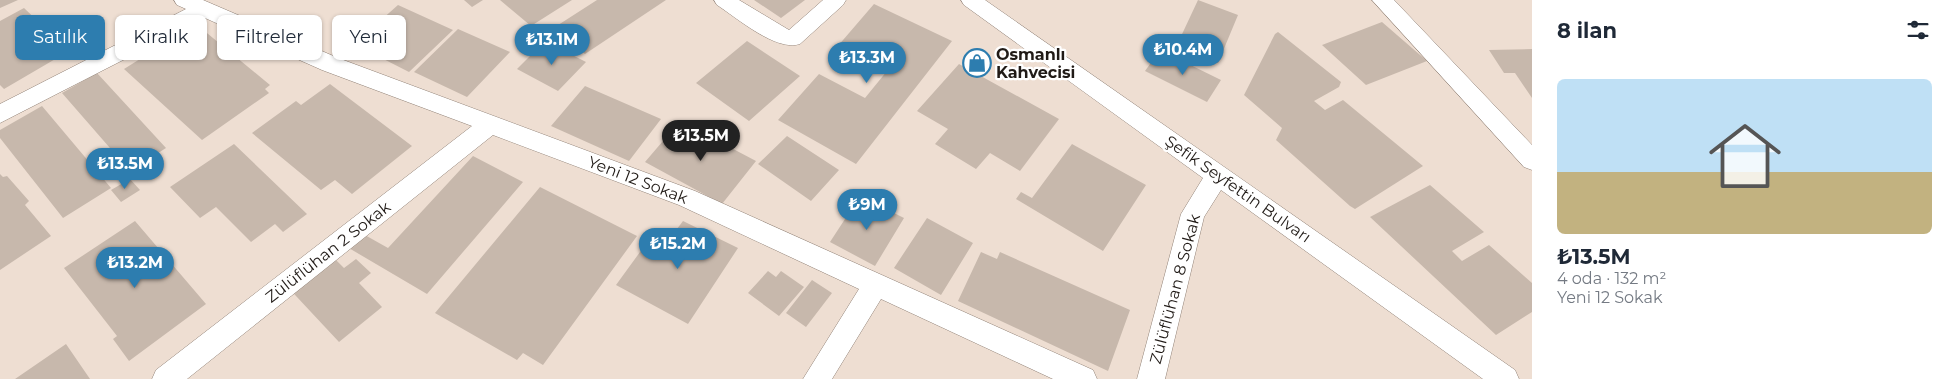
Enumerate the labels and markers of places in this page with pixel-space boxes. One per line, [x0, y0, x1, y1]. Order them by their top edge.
pin: ₺13.1M [511, 23, 593, 66]
pin: ₺10.4M [1142, 34, 1224, 76]
pin: ₺13.3M [826, 42, 908, 84]
place label: Osmanlı Kahvecisi [996, 45, 1075, 82]
shop icon: Osmanlı Kahvecisi [962, 48, 992, 78]
pin: ₺13.5M [660, 120, 742, 162]
pin: ₺13.5M [84, 148, 166, 190]
pin: ₺9M [843, 188, 891, 231]
pin: ₺15.2M [637, 228, 719, 270]
pin: ₺13.2M [94, 246, 176, 289]

